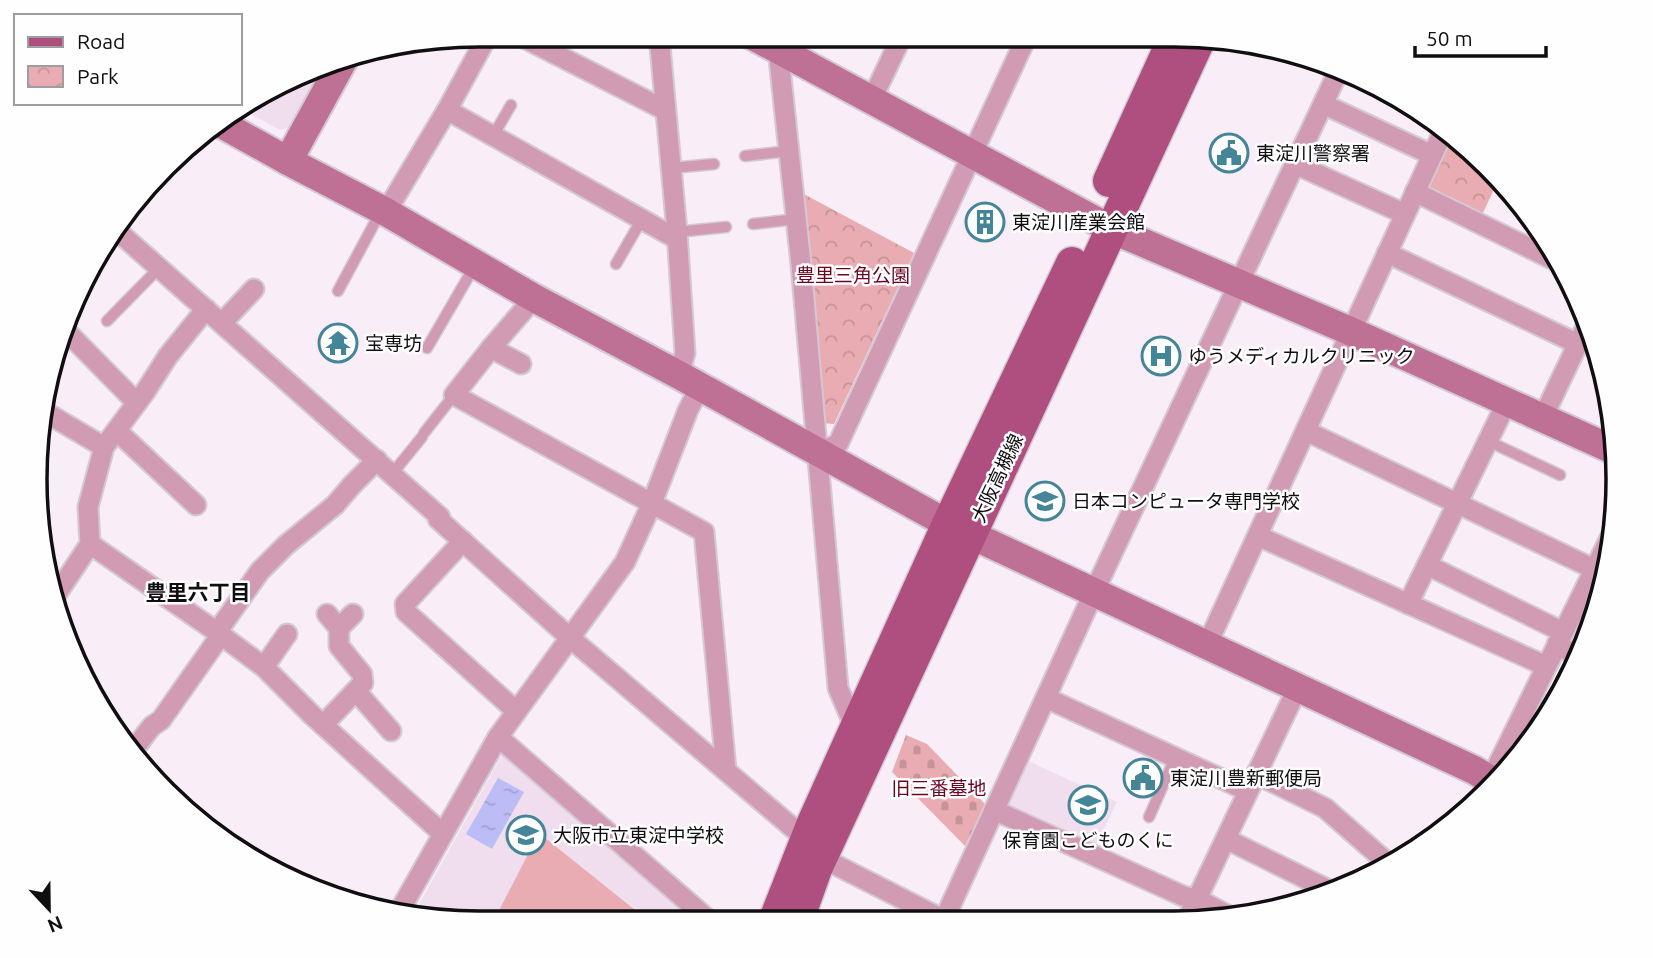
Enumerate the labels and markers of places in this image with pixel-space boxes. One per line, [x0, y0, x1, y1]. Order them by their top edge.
public building icon: 東淀川警察署 [1208, 132, 1250, 174]
place label: 東淀川警察署 [1256, 142, 1370, 164]
building icon: 東淀川産業会館 [964, 201, 1006, 243]
place label: 東淀川産業会館 [1012, 211, 1145, 233]
temple icon: 宝専坊 [317, 322, 359, 364]
place label: 宝専坊 [365, 332, 422, 354]
hospital icon: ゆうメディカルクリニック [1140, 335, 1182, 377]
place label: ゆうメディカルクリニック [1188, 345, 1415, 367]
school or university icon: 日本コンピュータ専門学校 [1024, 480, 1066, 522]
place label: 日本コンピュータ専門学校 [1072, 490, 1300, 512]
public building icon: 東淀川豊新郵便局 [1122, 757, 1164, 799]
place label: 東淀川豊新郵便局 [1170, 767, 1322, 789]
school or university icon: 保育園こどものくに [1067, 784, 1109, 826]
school or university icon: 大阪市立東淀中学校 [505, 814, 547, 856]
place label: 大阪市立東淀中学校 [553, 824, 724, 846]
place label: 保育園こどものくに [1002, 829, 1174, 851]

